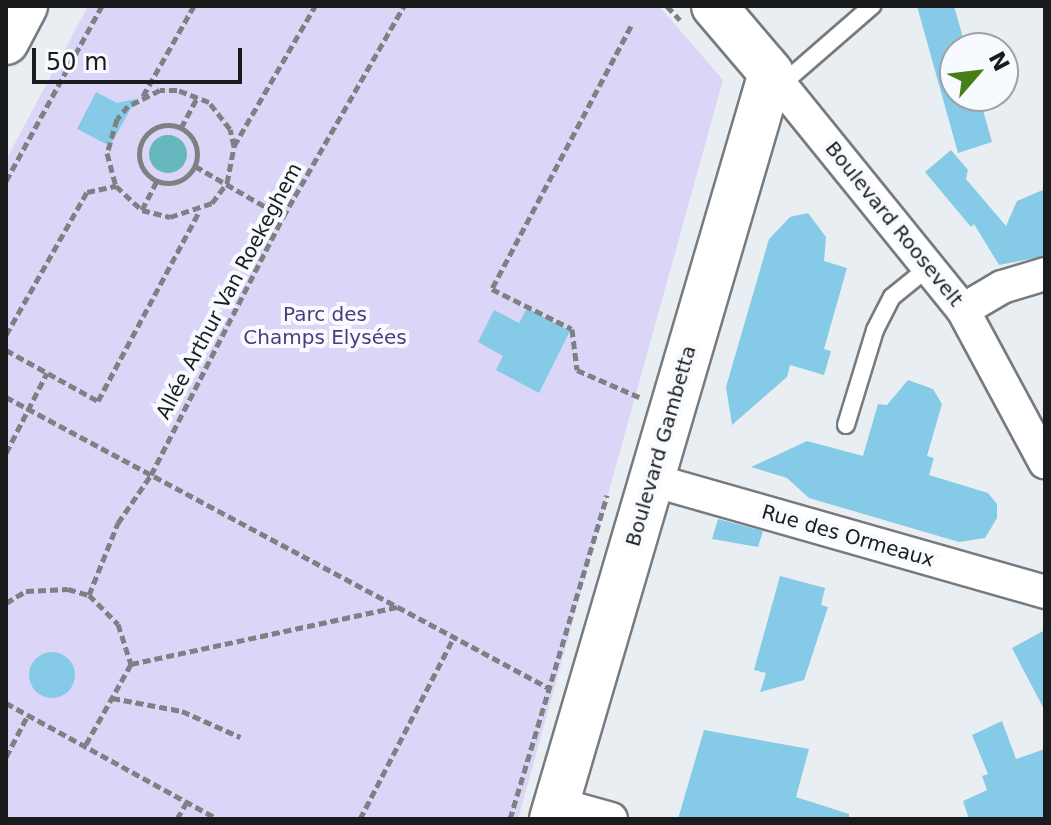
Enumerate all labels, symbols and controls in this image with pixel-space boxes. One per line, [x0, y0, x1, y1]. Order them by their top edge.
scale bar [36, 32, 246, 82]
north arrow [939, 32, 1019, 112]
text: N [984, 47, 1014, 75]
text: 50 m [46, 48, 108, 76]
street label: Boulevard Roosevelt [820, 137, 968, 311]
street label: Allée Arthur Van Roekeghem [151, 159, 307, 423]
park label: Parc des Champs Elysées [243, 302, 407, 349]
street label: Boulevard Gambetta [621, 343, 701, 549]
street label: Rue des Ormeaux [759, 500, 937, 572]

